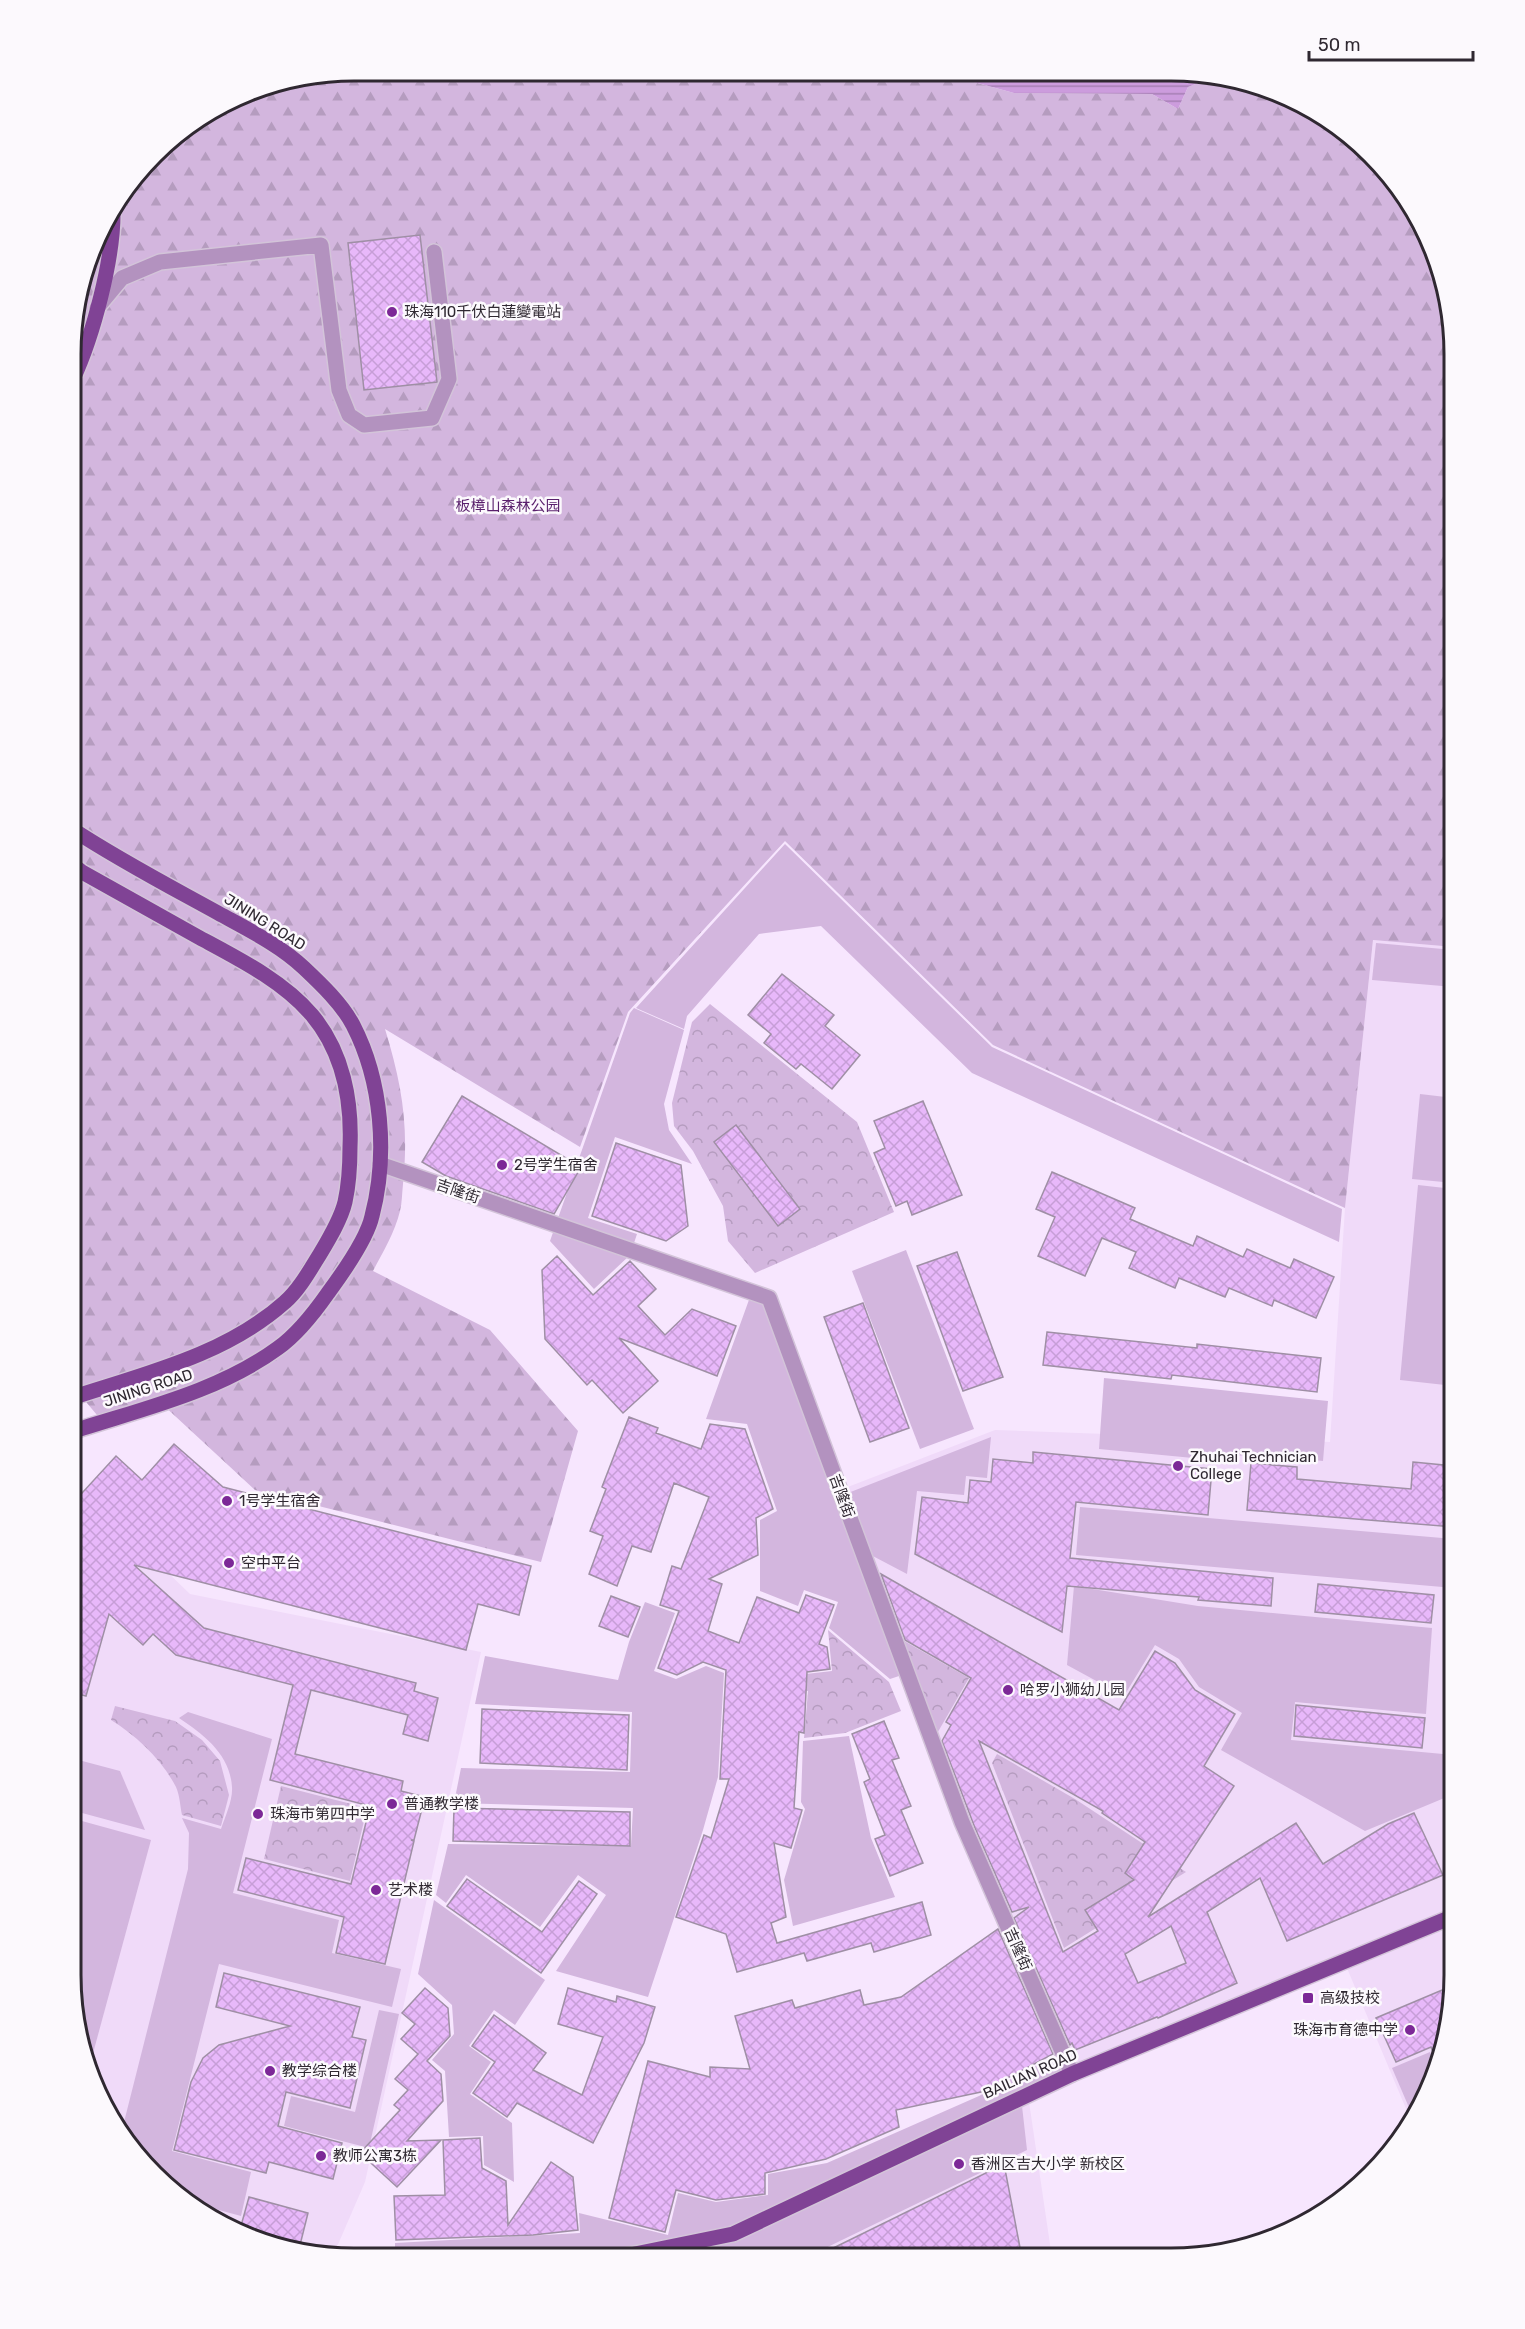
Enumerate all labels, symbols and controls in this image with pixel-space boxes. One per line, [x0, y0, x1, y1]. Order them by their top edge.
scale bar [1309, 24, 1472, 62]
text: 50 m [1318, 34, 1361, 56]
place label: 珠海110千伏白蓮變電站 [404, 303, 561, 321]
marker: 珠海110千伏白蓮變電站 [385, 305, 399, 319]
park label: 板樟山森林公园 [455, 497, 561, 515]
street label: JINING ROAD [221, 890, 309, 954]
place label: 2号学生宿舍 [514, 1156, 598, 1174]
marker: 2号学生宿舍 [495, 1158, 509, 1172]
street label: 吉隆街 [434, 1175, 482, 1207]
street label: JINING ROAD [101, 1365, 195, 1411]
place label: Zhuhai Technician College [1190, 1448, 1317, 1483]
marker: Zhuhai Technician College [1171, 1459, 1185, 1473]
street label: 吉隆街 [826, 1472, 858, 1520]
place label: 1号学生宿舍 [239, 1492, 320, 1510]
marker: 1号学生宿舍 [220, 1494, 234, 1508]
place label: 空中平台 [241, 1554, 301, 1572]
marker: 空中平台 [222, 1556, 236, 1570]
place label: 哈罗小狮幼儿园 [1020, 1681, 1125, 1699]
marker: 哈罗小狮幼儿园 [1001, 1683, 1015, 1697]
place label: 普通教学楼 [404, 1795, 479, 1813]
marker: 普通教学楼 [385, 1797, 399, 1811]
place label: 珠海市第四中学 [270, 1805, 375, 1823]
marker: 珠海市第四中学 [251, 1807, 265, 1821]
place label: 艺术楼 [388, 1881, 433, 1899]
marker: 艺术楼 [369, 1883, 383, 1897]
street label: 吉隆街 [1001, 1925, 1035, 1973]
place label: 高级技校 [1320, 1989, 1380, 2007]
marker: 高级技校 [1301, 1991, 1315, 2005]
place label: 珠海市育德中学 [1293, 2021, 1398, 2039]
marker: 珠海市育德中学 [1403, 2023, 1417, 2037]
street label: BAILIAN ROAD [980, 2045, 1080, 2103]
place label: 教学综合楼 [282, 2062, 357, 2080]
marker: 教学综合楼 [263, 2064, 277, 2078]
place label: 教师公寓3栋 [333, 2147, 417, 2165]
marker: 教师公寓3栋 [314, 2149, 328, 2163]
place label: 香洲区吉大小学 新校区 [971, 2155, 1125, 2173]
marker: 香洲区吉大小学 新校区 [952, 2157, 966, 2171]

